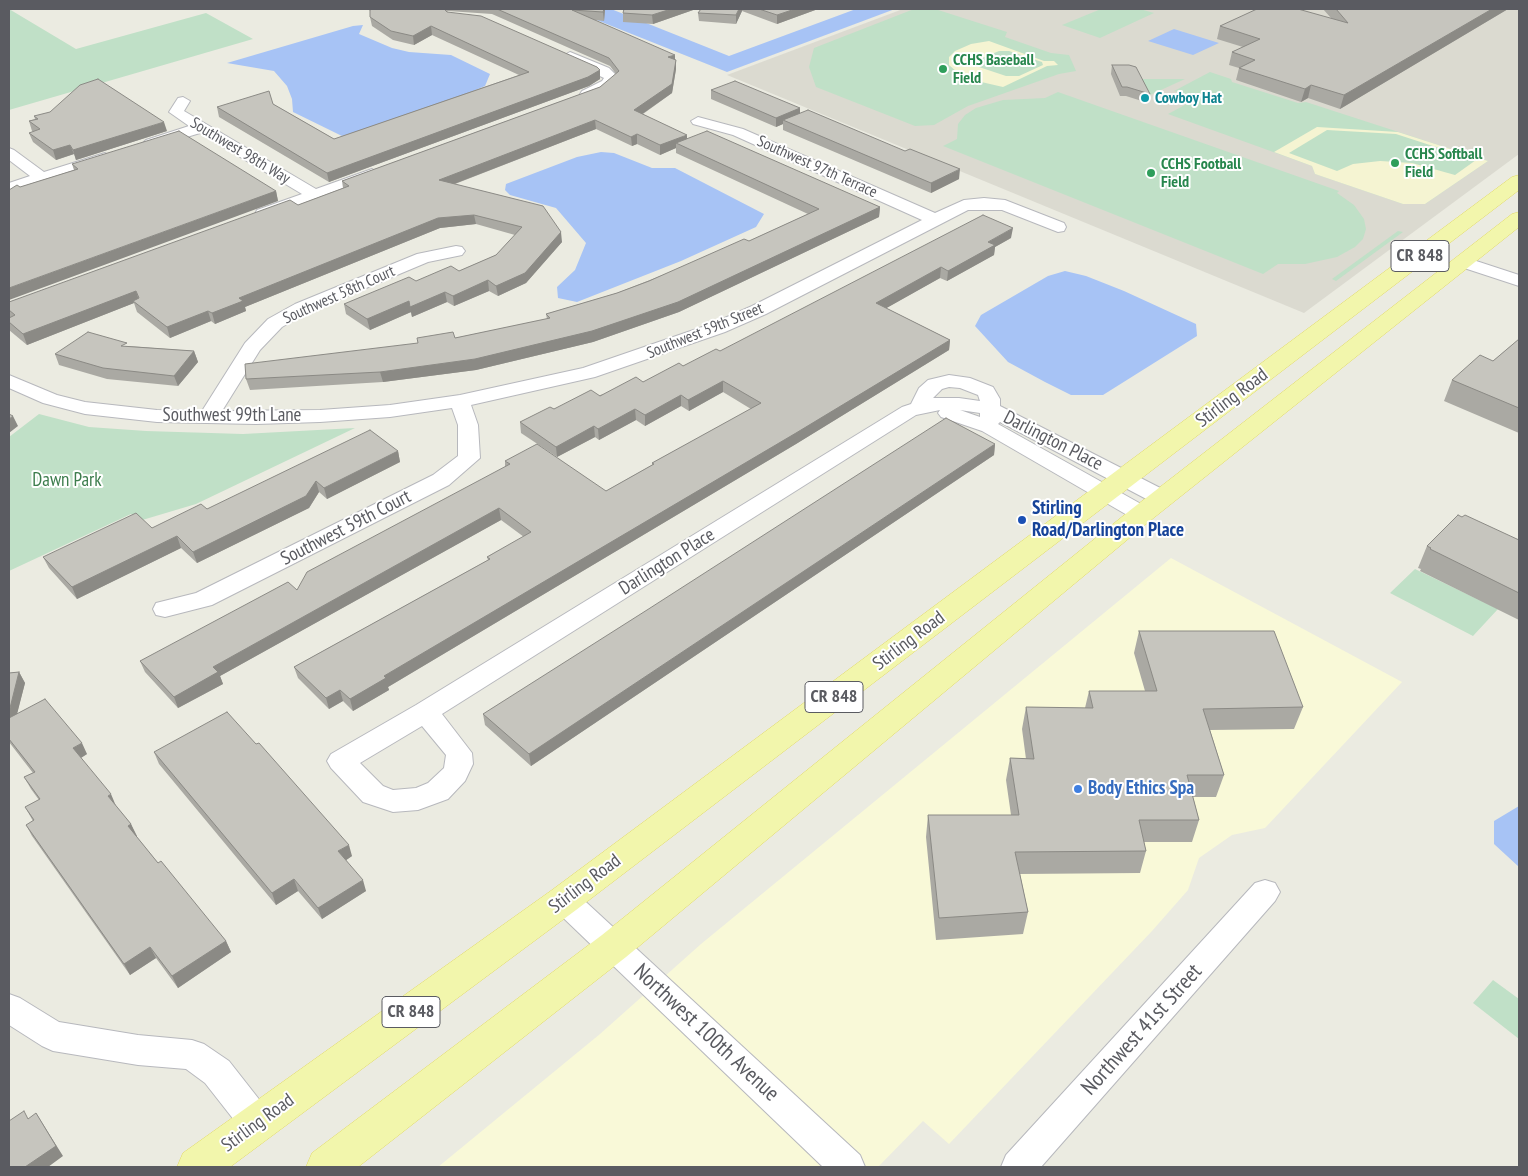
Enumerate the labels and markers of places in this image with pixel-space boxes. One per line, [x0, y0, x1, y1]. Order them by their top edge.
place label: CCHS Baseball Field [953, 50, 1034, 88]
marker: CCHS Baseball Field [937, 63, 949, 75]
place label: Cowboy Hat [1155, 88, 1222, 108]
marker: Cowboy Hat [1139, 92, 1151, 104]
place label: CCHS Softball Field [1405, 144, 1482, 182]
place label: CCHS Football Field [1161, 154, 1241, 192]
marker: CCHS Softball Field [1389, 157, 1401, 169]
marker: CCHS Football Field [1145, 167, 1157, 179]
place label: Stirling Road/Darlington Place [1032, 498, 1184, 542]
marker: Stirling Road/Darlington Place [1016, 514, 1028, 526]
place label: Body Ethics Spa [1088, 778, 1194, 800]
marker: Body Ethics Spa [1072, 783, 1084, 795]

